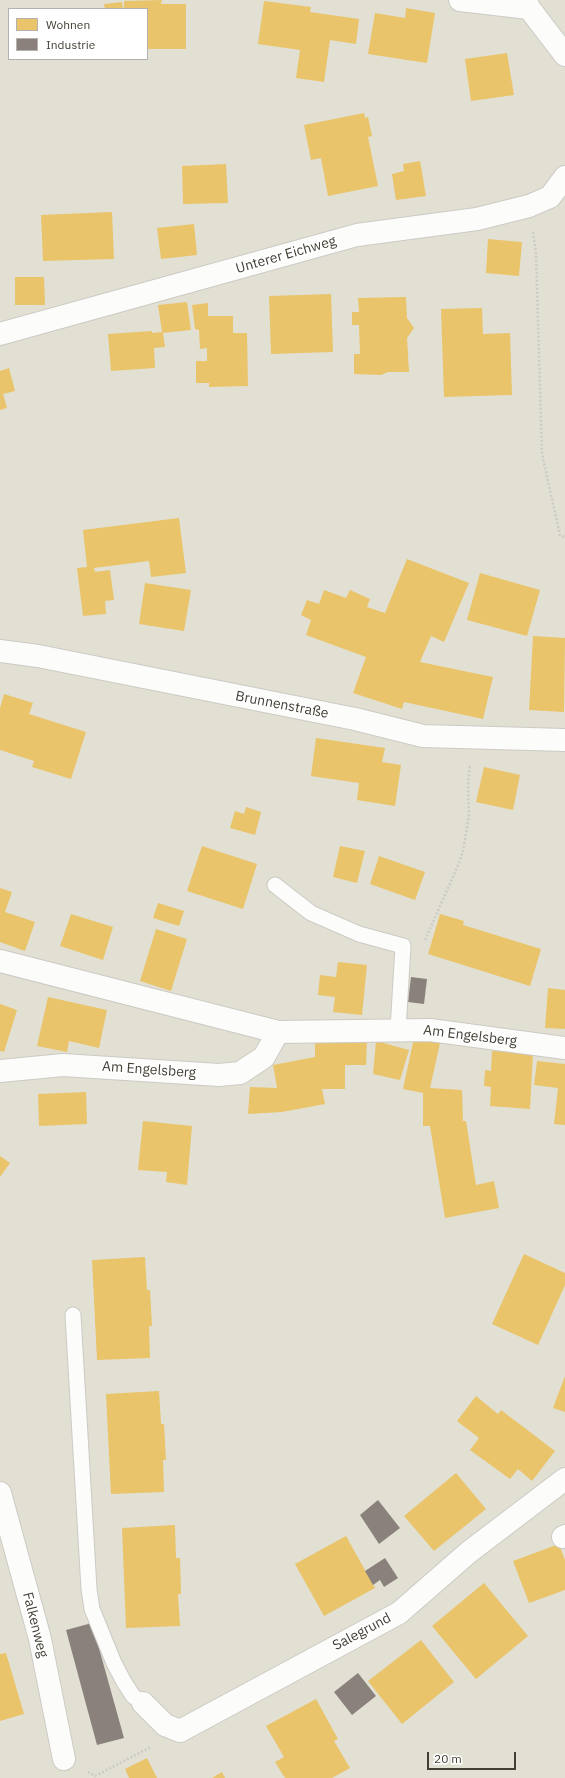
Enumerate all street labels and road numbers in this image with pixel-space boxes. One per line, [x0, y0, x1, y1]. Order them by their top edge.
street label: Unterer Eichweg [234, 233, 338, 277]
street label: Brunnenstraße [234, 688, 330, 722]
street label: Am Engelsberg [422, 1022, 518, 1050]
street label: Am Engelsberg [101, 1058, 197, 1082]
street label: Falkenweg [19, 1590, 51, 1660]
street label: Salegrund [330, 1610, 394, 1654]

